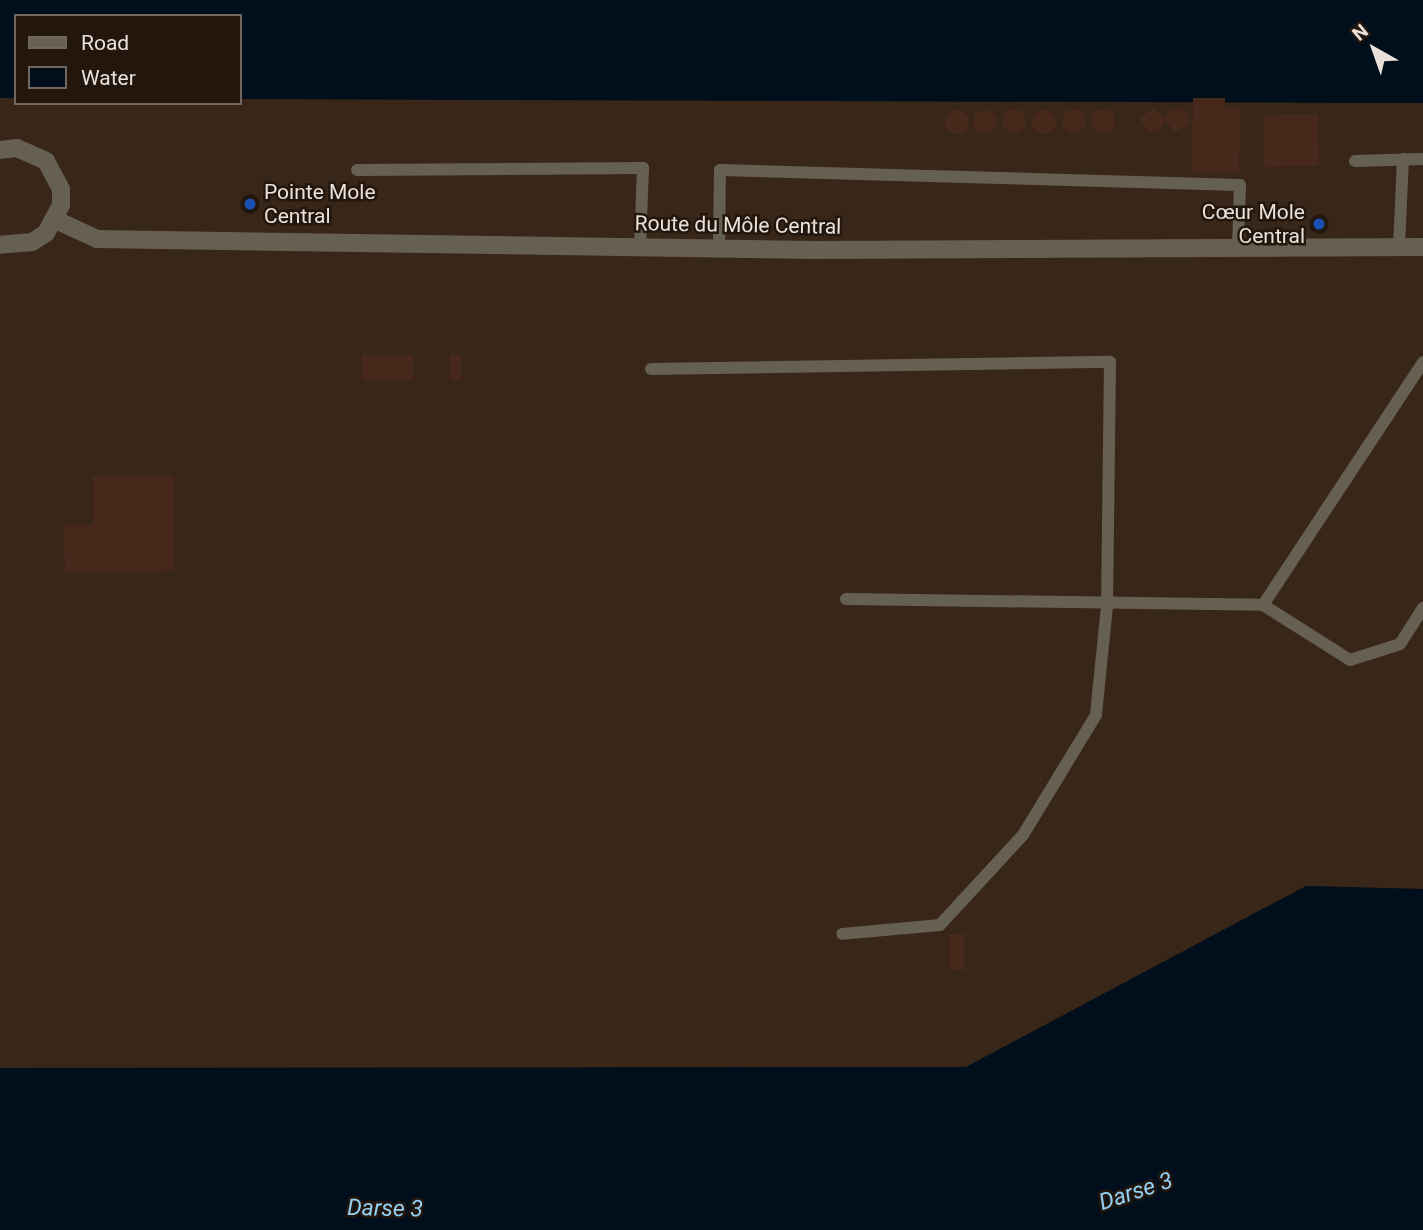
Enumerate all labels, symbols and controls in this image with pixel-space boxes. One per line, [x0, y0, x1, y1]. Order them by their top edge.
legend [14, 14, 242, 105]
north arrow [1339, 14, 1409, 84]
text: N [1348, 19, 1373, 46]
text: Road [81, 31, 129, 55]
text: Water [81, 66, 136, 90]
place label: Pointe Mole Central [264, 179, 376, 229]
marker: Pointe Mole Central [242, 196, 258, 212]
place label: Cœur Mole Central [1202, 199, 1305, 249]
street label: Route du Môle Central [634, 211, 842, 239]
marker: Cœur Mole Central [1311, 216, 1327, 232]
water label: Darse 3 [1096, 1167, 1176, 1217]
water label: Darse 3 [347, 1195, 423, 1223]

